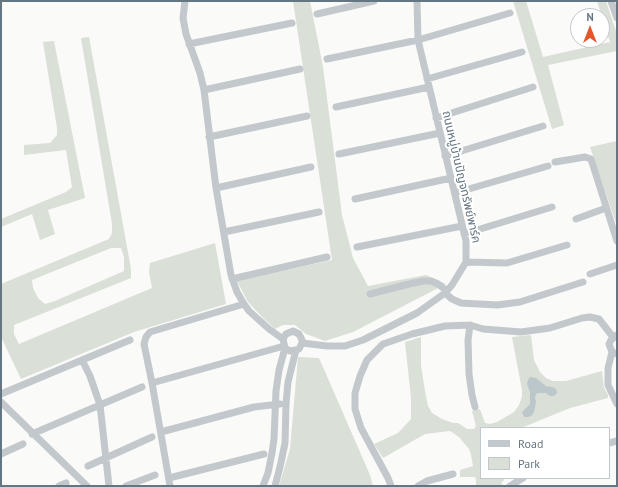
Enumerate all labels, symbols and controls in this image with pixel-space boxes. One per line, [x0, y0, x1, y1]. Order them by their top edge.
north arrow [570, 8, 610, 48]
text: N [586, 10, 594, 24]
street label: ถนนหมู่บ้านปัญจทรัพย์พาร์ค [439, 109, 483, 245]
legend [480, 427, 610, 479]
text: Road [518, 436, 543, 451]
text: Park [518, 456, 540, 471]

